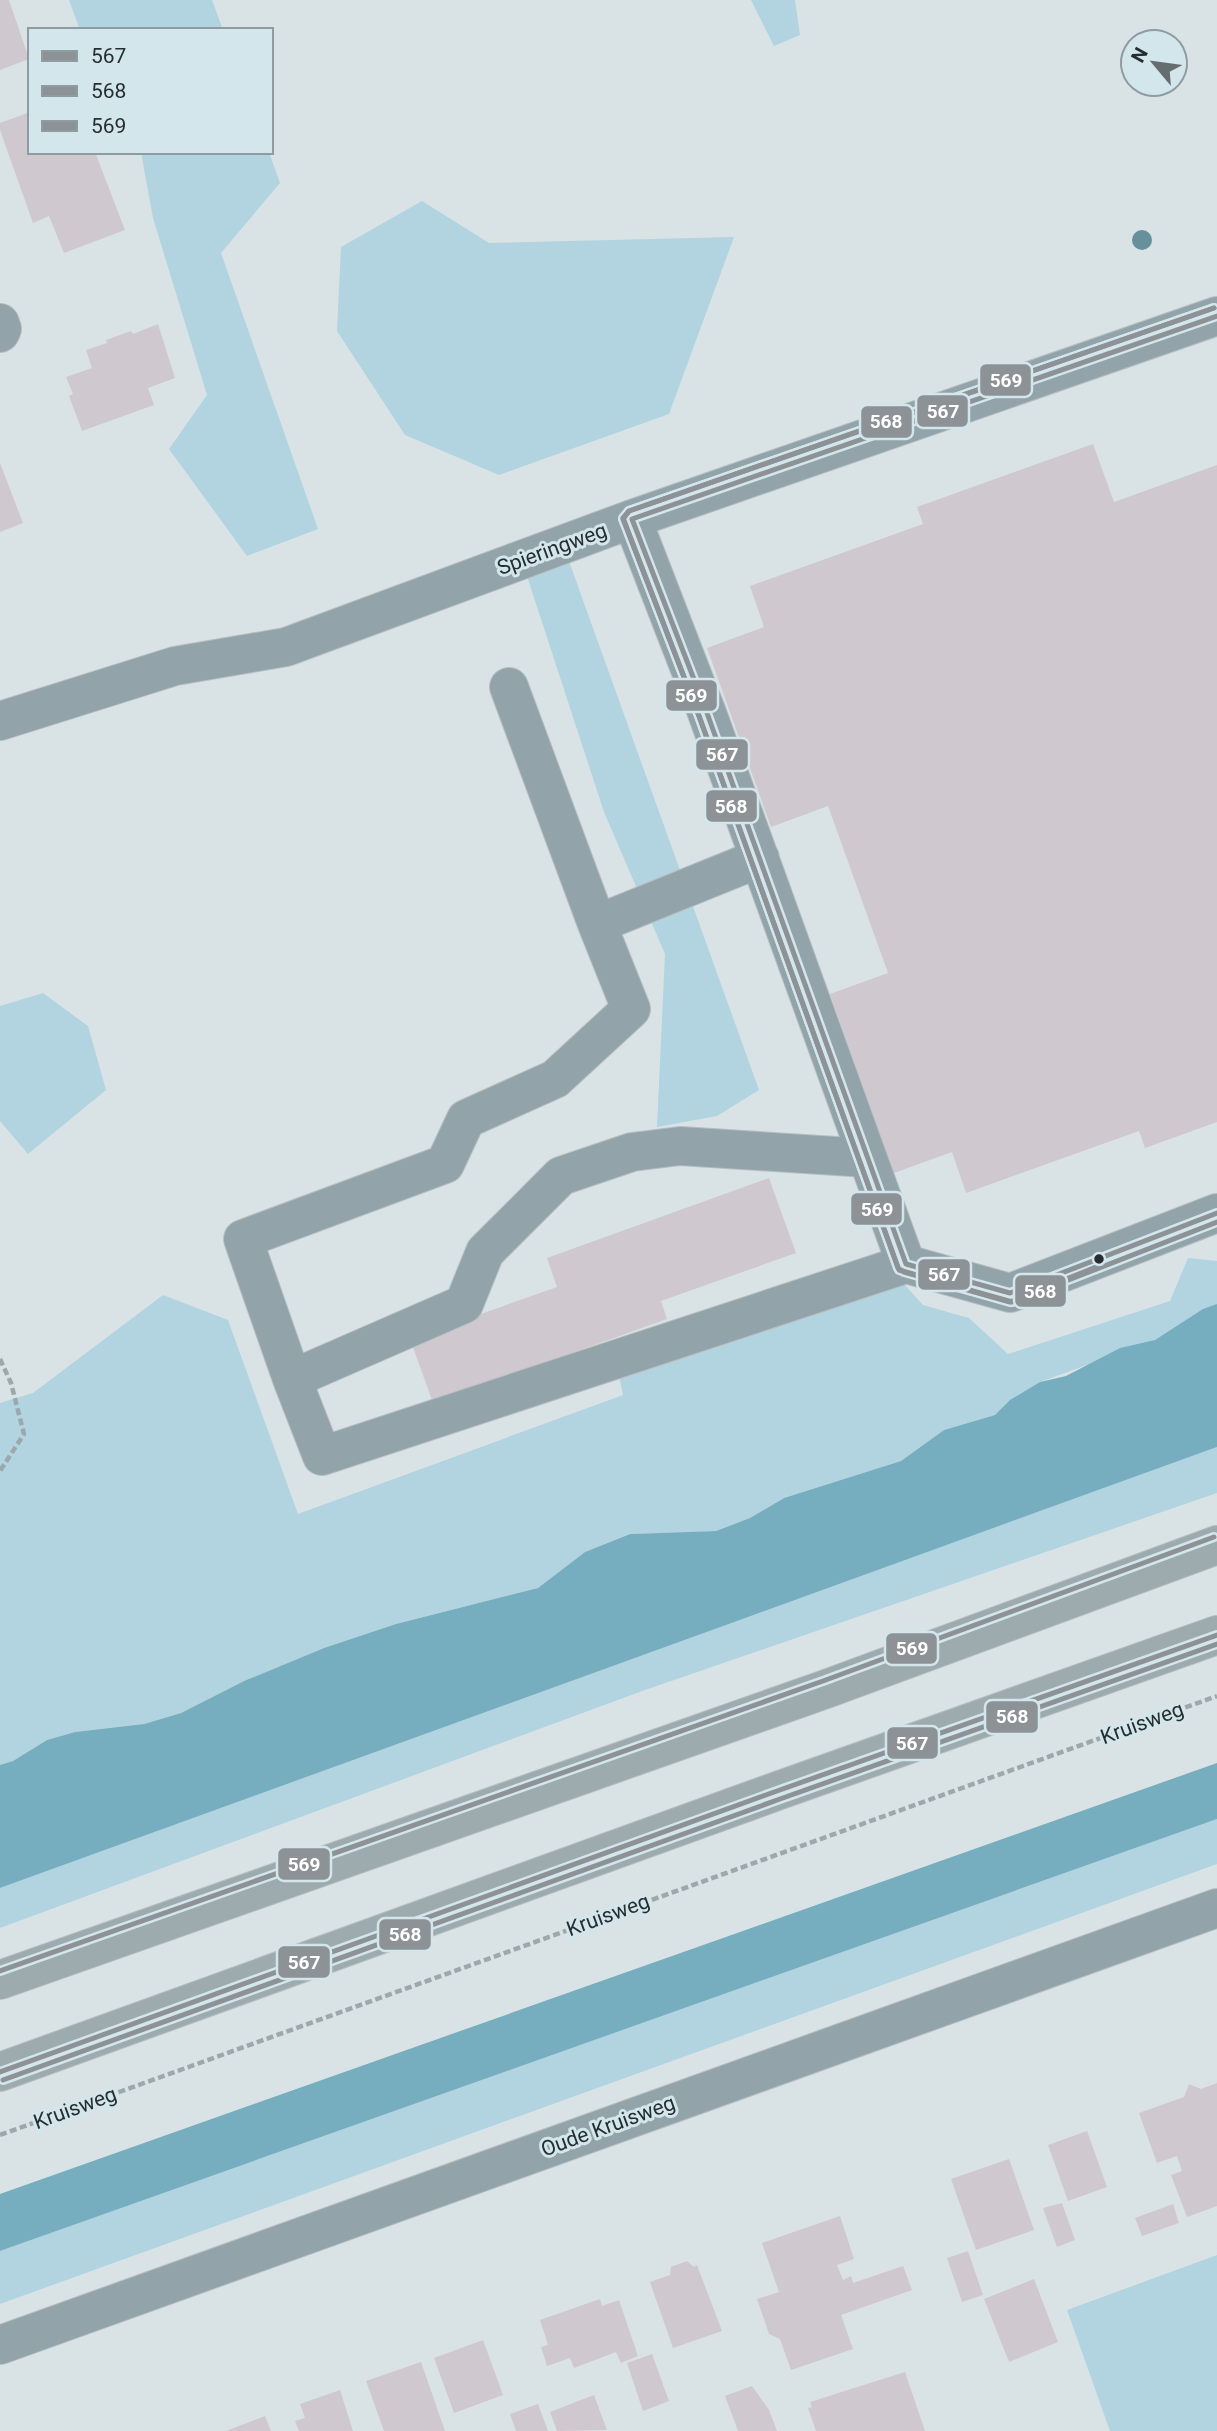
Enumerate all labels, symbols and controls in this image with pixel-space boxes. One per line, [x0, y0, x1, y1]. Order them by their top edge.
legend [28, 28, 273, 154]
north arrow [1119, 28, 1189, 98]
text: 567 [91, 44, 126, 68]
text: N [1126, 44, 1153, 66]
text: 568 [91, 79, 126, 103]
text: 569 [91, 114, 126, 138]
line badge: 569 [979, 363, 1032, 397]
text: 569 [990, 369, 1022, 392]
line badge: 567 [916, 394, 969, 428]
text: 567 [927, 400, 959, 423]
line badge: 568 [860, 405, 913, 439]
text: 568 [870, 410, 902, 433]
street label: Spieringweg [494, 518, 610, 580]
line badge: 569 [665, 679, 718, 712]
text: 569 [675, 684, 707, 707]
line badge: 567 [695, 738, 749, 771]
text: 567 [706, 743, 738, 766]
line badge: 568 [705, 789, 758, 823]
text: 568 [715, 795, 747, 818]
line badge: 569 [850, 1192, 903, 1226]
text: 569 [861, 1198, 893, 1221]
unlabelled marker [1092, 1252, 1106, 1266]
line badge: 567 [917, 1258, 971, 1291]
text: 567 [928, 1263, 960, 1286]
line badge: 568 [1014, 1274, 1067, 1308]
text: 568 [1024, 1280, 1056, 1303]
line badge: 569 [885, 1632, 938, 1665]
text: 569 [896, 1637, 928, 1660]
street label: Kruisweg [1097, 1697, 1187, 1749]
line badge: 568 [985, 1700, 1039, 1734]
text: 568 [996, 1705, 1028, 1728]
line badge: 567 [886, 1726, 939, 1760]
text: 567 [896, 1732, 928, 1755]
line badge: 569 [277, 1847, 331, 1881]
text: 569 [288, 1853, 320, 1876]
street label: Kruisweg [563, 1889, 653, 1941]
line badge: 568 [378, 1918, 432, 1951]
text: 568 [389, 1923, 421, 1946]
line badge: 567 [277, 1945, 331, 1979]
text: 567 [288, 1951, 320, 1974]
street label: Kruisweg [30, 2082, 120, 2134]
street label: Oude Kruisweg [538, 2091, 678, 2161]

